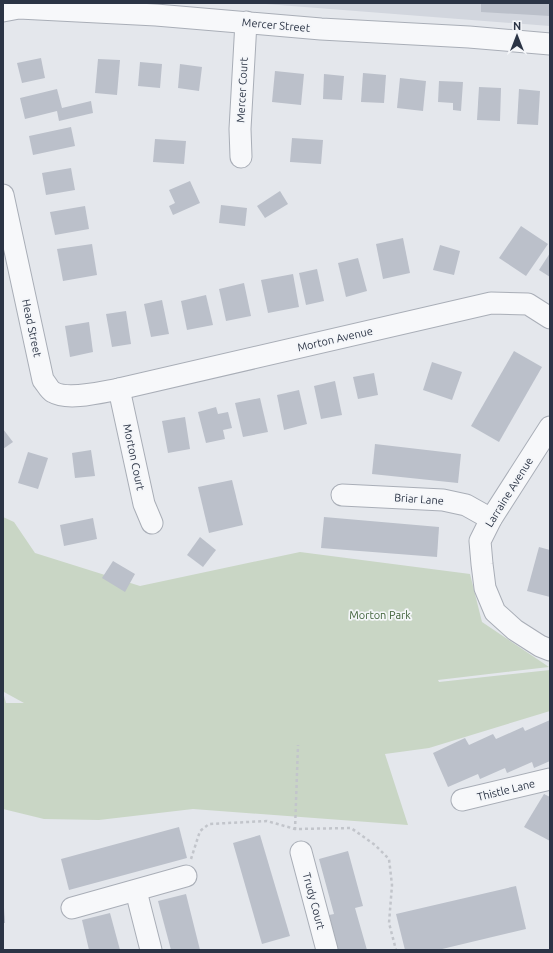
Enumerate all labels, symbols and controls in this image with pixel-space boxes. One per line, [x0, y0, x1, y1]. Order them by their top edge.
street label: Mercer Street [241, 16, 311, 34]
north arrow [497, 16, 537, 56]
text: N [513, 20, 521, 32]
street label: Mercer Court [234, 56, 250, 123]
street label: Head Street [20, 298, 44, 359]
street label: Morton Avenue [296, 325, 374, 353]
street label: Morton Court [121, 423, 147, 492]
street label: Larraine Avenue [483, 455, 535, 529]
street label: Briar Lane [394, 491, 444, 507]
park label: Morton Park [349, 609, 411, 621]
street label: Thistle Lane [476, 777, 536, 803]
street label: Trudy Court [301, 871, 328, 931]

